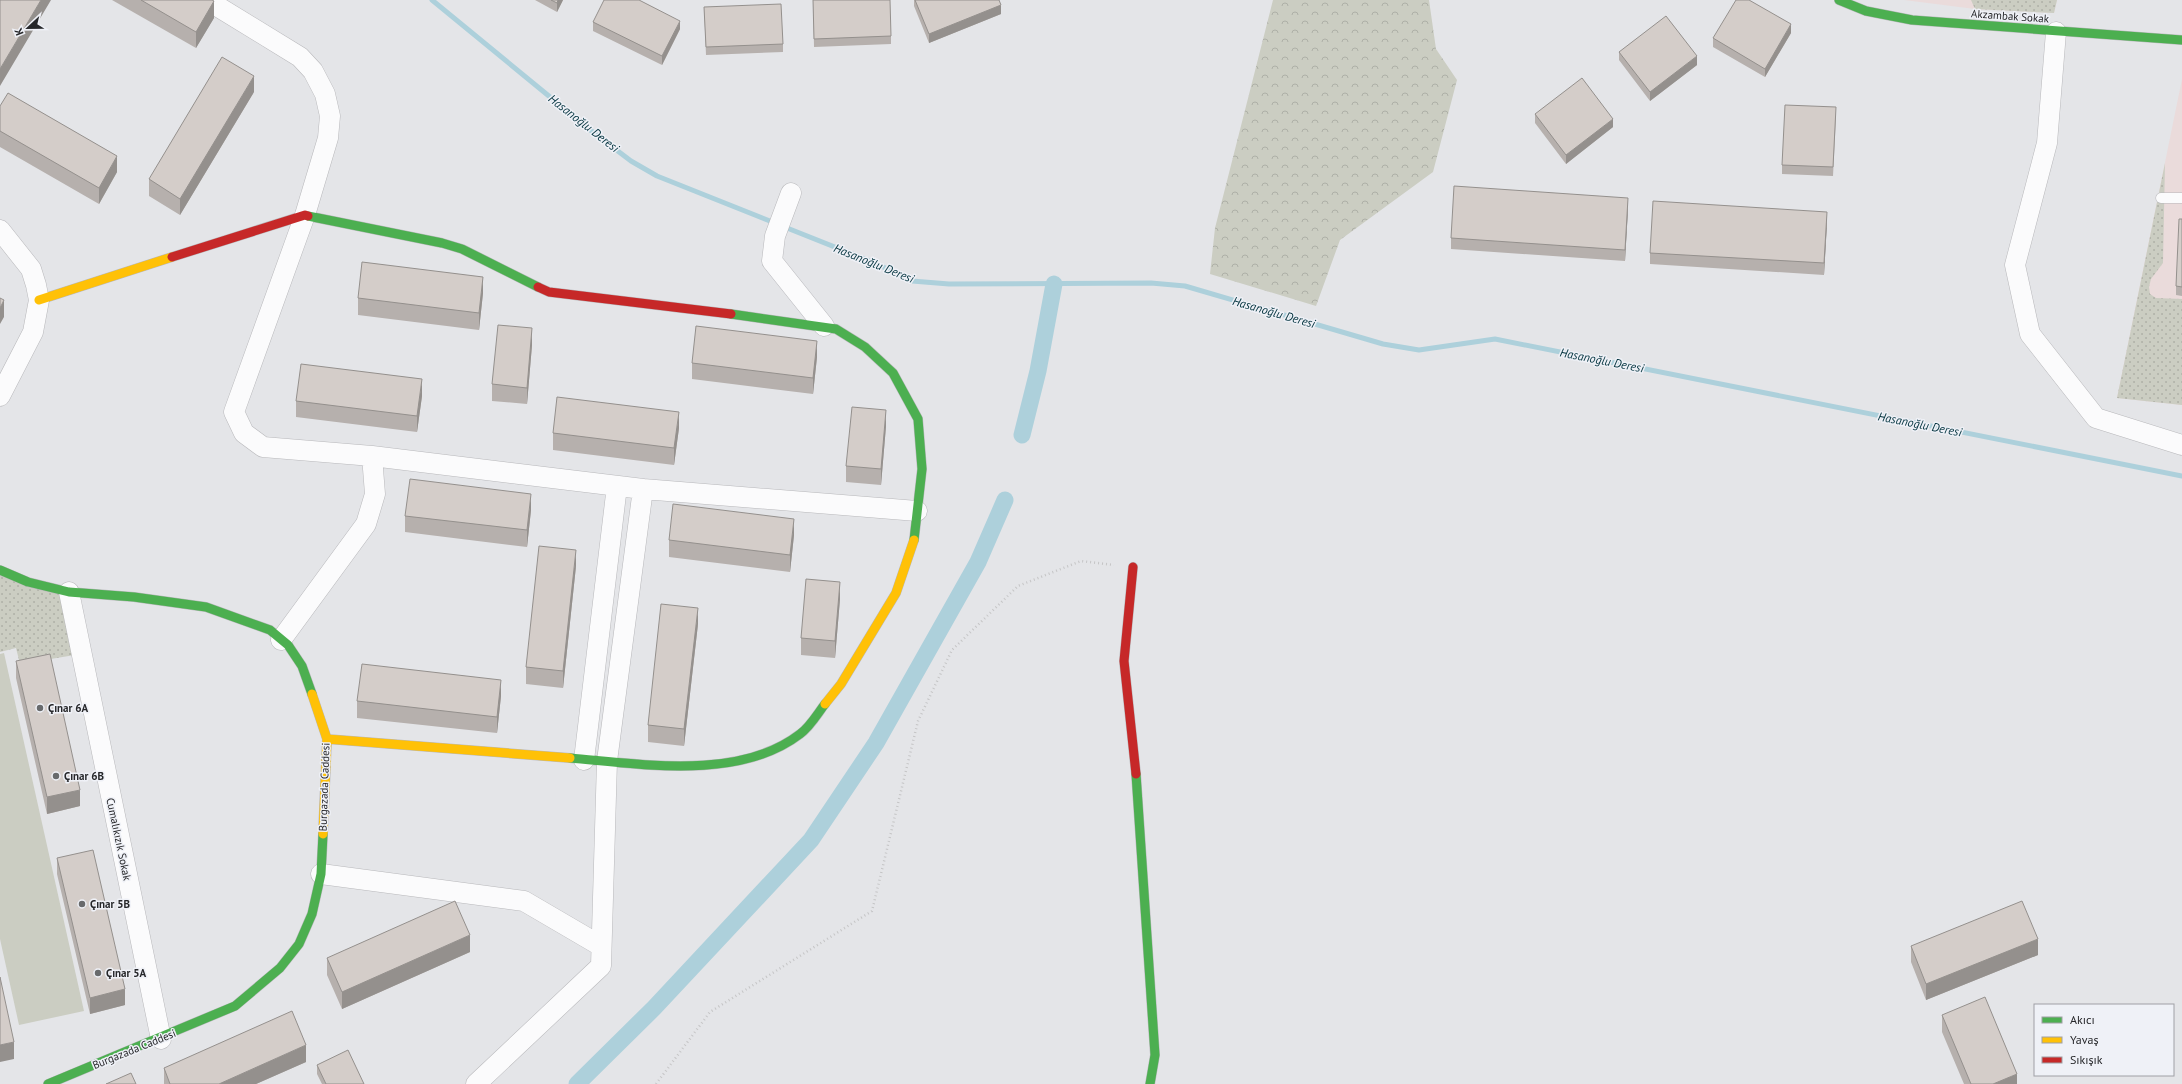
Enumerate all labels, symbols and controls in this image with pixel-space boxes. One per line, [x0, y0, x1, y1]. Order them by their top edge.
street label: Akzambak Sokak [1971, 6, 2050, 26]
north arrow [8, 8, 48, 48]
text: K [11, 26, 26, 38]
water label: Hasanoğlu Deresi [546, 91, 623, 156]
water label: Hasanoğlu Deresi [832, 240, 917, 286]
water label: Hasanoğlu Deresi [1231, 293, 1318, 331]
water label: Hasanoğlu Deresi [1559, 344, 1646, 376]
water label: Hasanoğlu Deresi [1877, 408, 1964, 440]
place label: Çınar 6A [48, 701, 88, 715]
marker: Çınar 6A [35, 703, 45, 713]
street label: Burgazada Caddesi [315, 742, 333, 832]
place label: Çınar 6B [64, 769, 104, 783]
marker: Çınar 6B [51, 771, 61, 781]
street label: Cumalıkızık Sokak [103, 796, 135, 882]
place label: Çınar 5B [90, 897, 130, 911]
marker: Çınar 5B [77, 899, 87, 909]
place label: Çınar 5A [106, 966, 146, 980]
marker: Çınar 5A [93, 968, 103, 978]
legend [2034, 1004, 2174, 1076]
text: Akıcı [2070, 1012, 2095, 1027]
street label: Burgazada Caddesi [90, 1026, 178, 1072]
text: Yavaş [2070, 1032, 2099, 1047]
text: Sıkışık [2070, 1052, 2103, 1067]

